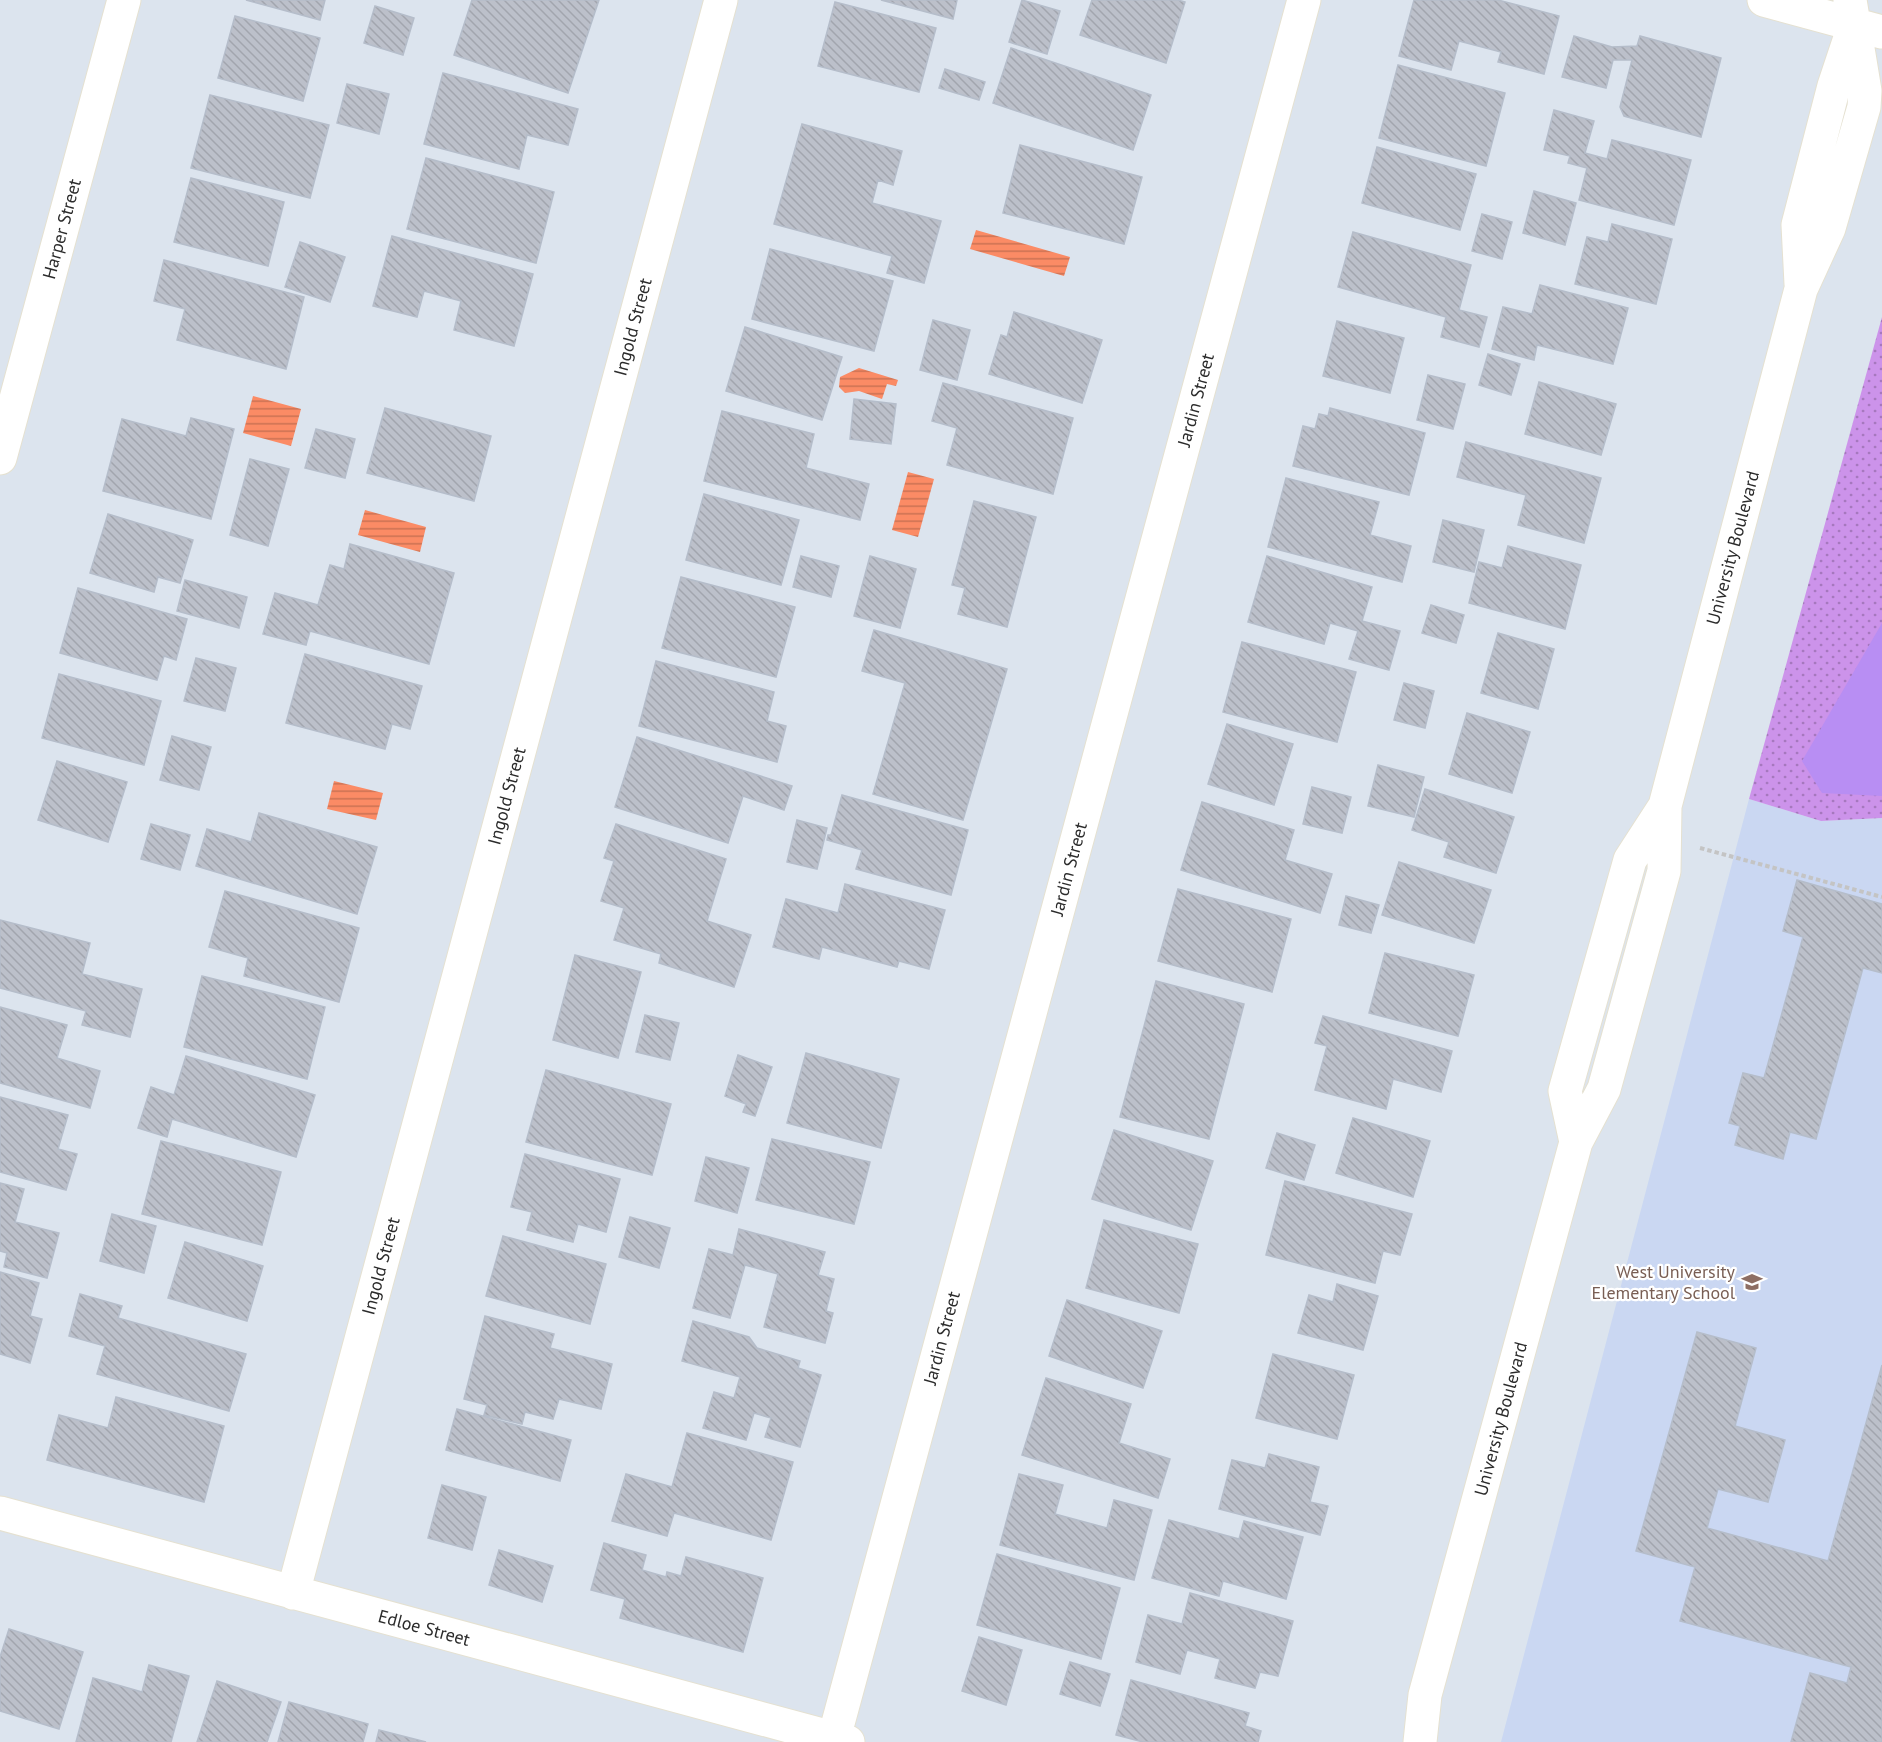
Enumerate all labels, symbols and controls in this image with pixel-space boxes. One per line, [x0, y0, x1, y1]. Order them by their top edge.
street label: Harper Street [37, 176, 86, 282]
street label: Ingold Street [608, 276, 657, 378]
street label: Jardin Street [1172, 351, 1219, 450]
street label: University Boulevard [1701, 468, 1764, 627]
street label: Ingold Street [482, 745, 531, 847]
street label: Jardin Street [1045, 820, 1092, 919]
street label: Ingold Street [356, 1215, 405, 1317]
place label: West University Elementary School [1592, 1260, 1736, 1304]
school or university icon: West University Elementary School [1740, 1270, 1764, 1294]
street label: Jardin Street [918, 1289, 965, 1388]
street label: University Boulevard [1469, 1339, 1532, 1498]
street label: Edloe Street [376, 1604, 473, 1651]

